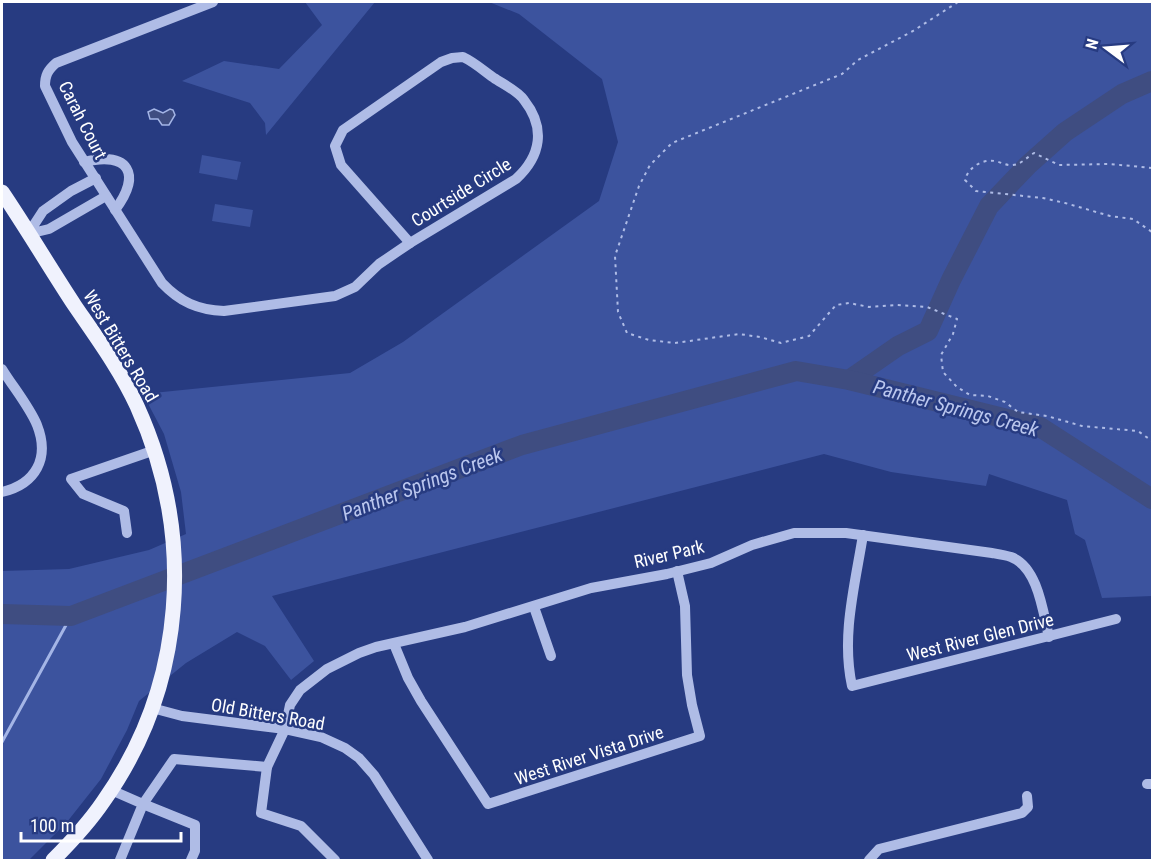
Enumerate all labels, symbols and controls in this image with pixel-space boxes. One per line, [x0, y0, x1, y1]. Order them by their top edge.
north arrow [1076, 18, 1136, 78]
text: N [1082, 37, 1103, 51]
street label: Carah Court [54, 78, 112, 162]
street label: Courtside Circle [407, 153, 515, 231]
street label: West Bitters Road [79, 286, 163, 406]
water label: Panther Springs Creek [871, 374, 1042, 442]
water label: Panther Springs Creek [338, 442, 507, 526]
street label: River Park [632, 536, 706, 572]
street label: West River Glen Drive [904, 609, 1056, 665]
street label: Old Bitters Road [210, 694, 326, 734]
street label: West River Vista Drive [512, 721, 666, 789]
scale bar [21, 805, 182, 843]
text: 100 m [30, 815, 74, 836]

